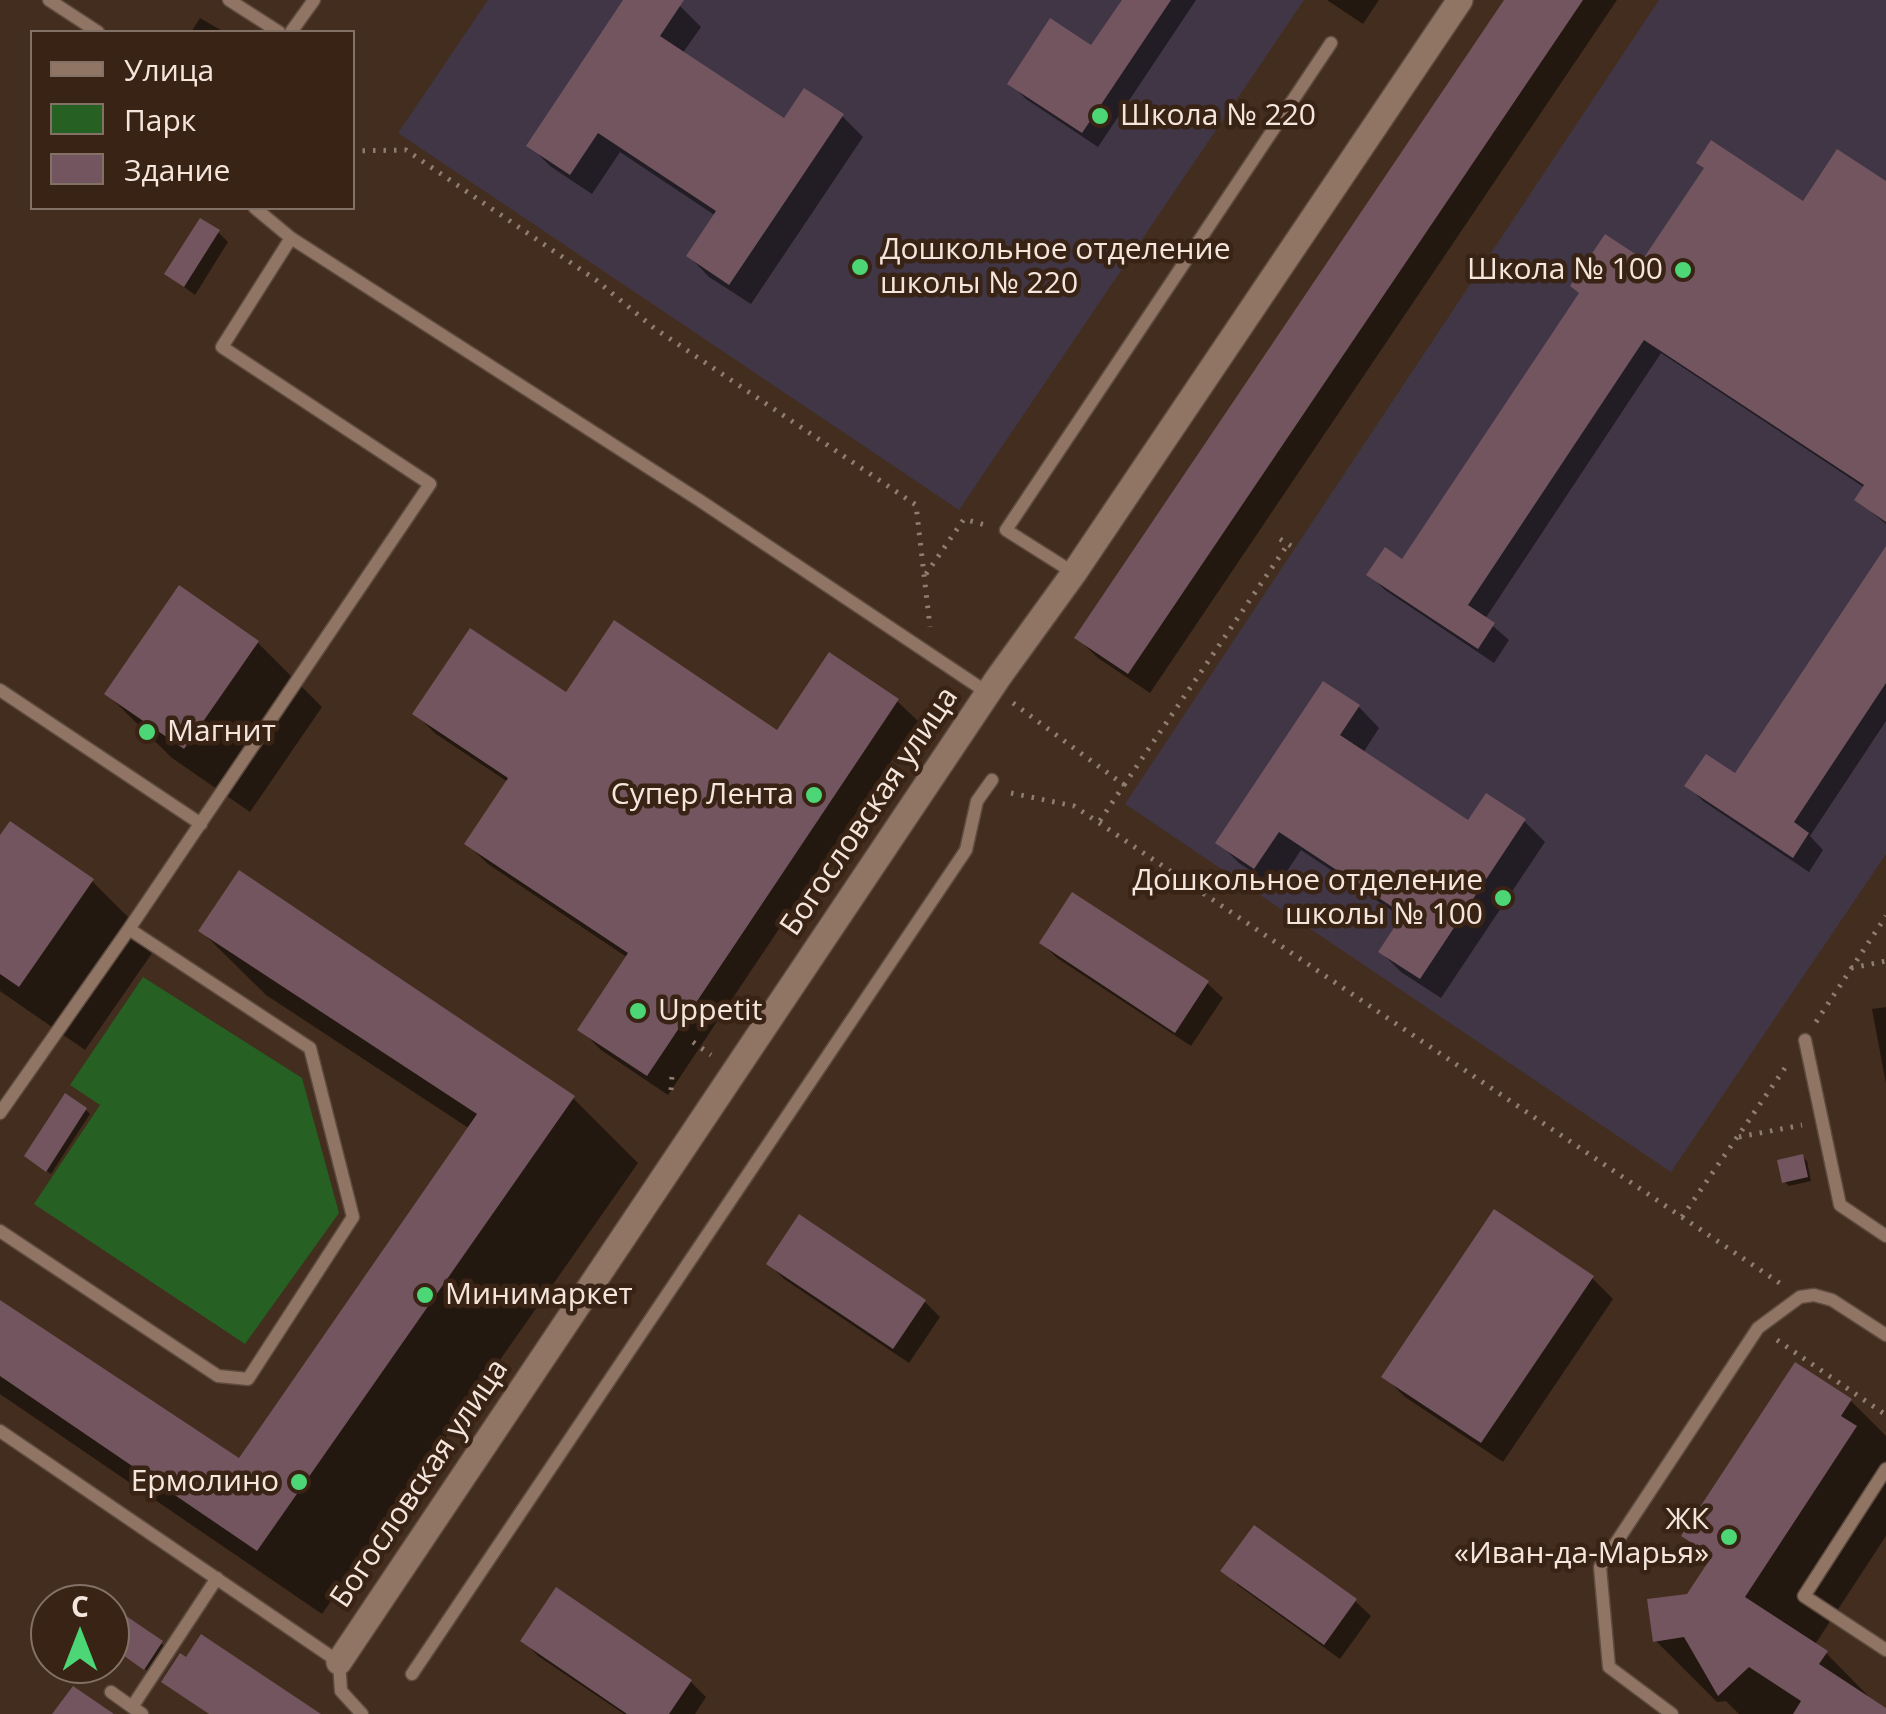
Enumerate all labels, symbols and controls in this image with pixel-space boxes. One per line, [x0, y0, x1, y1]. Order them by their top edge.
legend [30, 30, 355, 210]
text: Улица [124, 49, 214, 90]
place label: Школа № 220 [1120, 98, 1316, 134]
text: Парк [124, 99, 196, 140]
marker: Школа № 220 [1089, 105, 1111, 127]
text: Здание [124, 149, 230, 190]
place label: Дошкольное отделение школы № 220 [880, 232, 1231, 302]
place label: Школа № 100 [1467, 252, 1663, 288]
marker: Дошкольное отделение школы № 220 [849, 256, 871, 278]
marker: Школа № 100 [1672, 259, 1694, 281]
street label: Богословская улица [773, 681, 967, 943]
place label: Магнит [167, 714, 276, 750]
marker: Магнит [136, 721, 158, 743]
place label: Супер Лента [611, 777, 794, 813]
marker: Супер Лента [803, 784, 825, 806]
place label: Дошкольное отделение школы № 100 [1132, 863, 1483, 934]
marker: Дошкольное отделение школы № 100 [1492, 887, 1514, 909]
place label: Uppetit [658, 993, 762, 1029]
marker: Uppetit [627, 1000, 649, 1022]
place label: Минимаркет [445, 1277, 633, 1313]
marker: Минимаркет [414, 1284, 436, 1306]
street label: Богословская улица [323, 1353, 517, 1615]
place label: Ермолино [131, 1464, 279, 1500]
marker: Ермолино [288, 1471, 310, 1493]
place label: ЖК «Иван-да-Марья» [1454, 1502, 1709, 1572]
marker: ЖК «Иван-да-Марья» [1718, 1526, 1740, 1548]
north arrow [30, 1584, 130, 1684]
text: С [71, 1587, 89, 1625]

